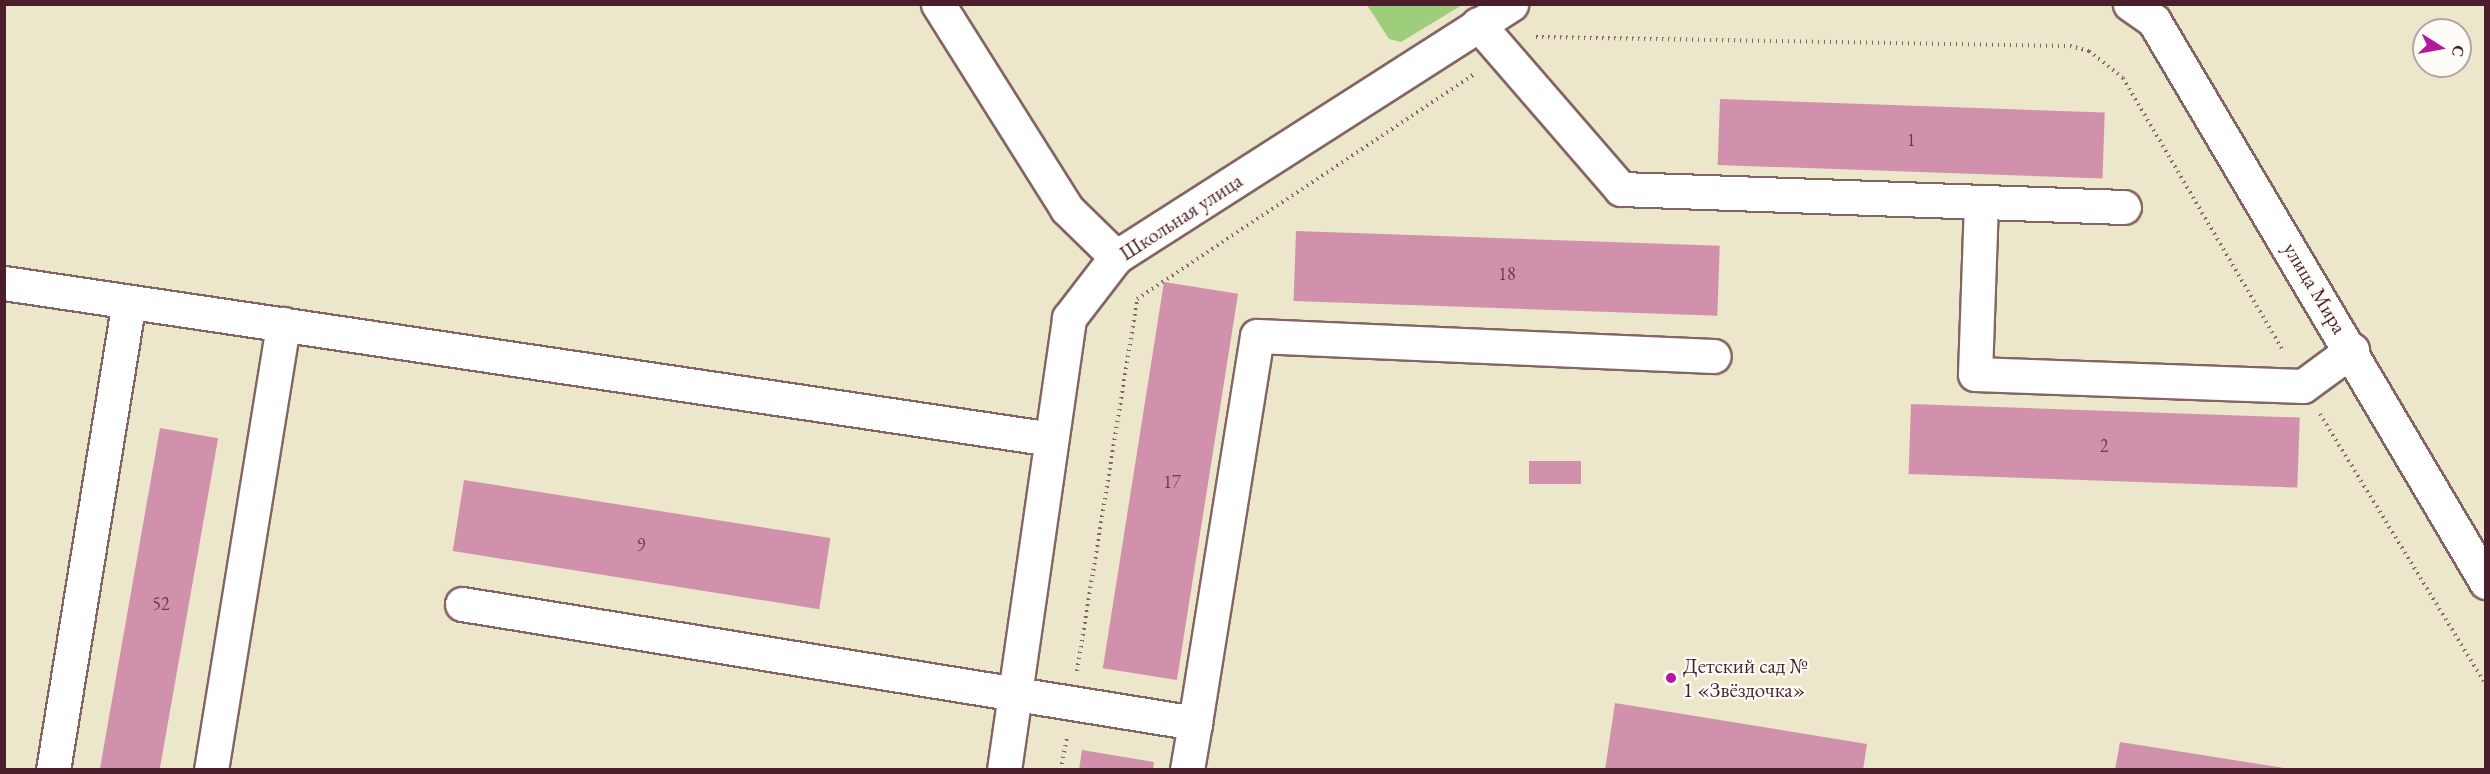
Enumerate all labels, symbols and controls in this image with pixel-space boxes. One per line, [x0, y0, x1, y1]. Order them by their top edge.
north arrow [2412, 18, 2472, 78]
text: С [2447, 44, 2470, 59]
house number: 1 [1907, 129, 1915, 151]
street label: Школьная улица [1115, 168, 1247, 266]
street label: улица Мира [2278, 238, 2352, 338]
house number: 18 [1498, 263, 1516, 285]
house number: 2 [2100, 435, 2108, 457]
house number: 17 [1163, 471, 1181, 493]
house number: 9 [637, 534, 645, 556]
house number: 52 [152, 593, 170, 615]
place label: Детский сад № 1 «Звёздочка» [1683, 653, 1808, 703]
marker: Детский сад № 1 «Звёздочка» [1664, 671, 1678, 685]

